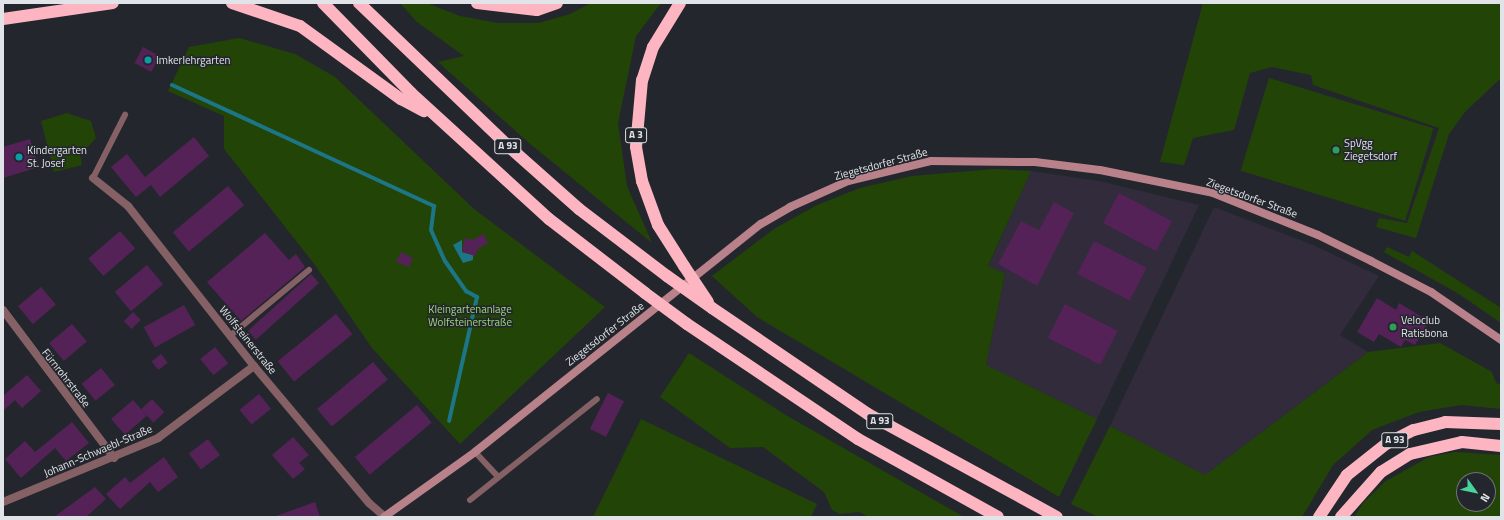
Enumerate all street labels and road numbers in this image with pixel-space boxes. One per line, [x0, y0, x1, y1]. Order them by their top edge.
road number: A 3 [625, 127, 647, 143]
road number: A 93 [494, 138, 522, 154]
street label: Ziegetsdorfer Straße [833, 145, 929, 183]
street label: Ziegetsdorfer Straße [1205, 175, 1299, 221]
street label: Ziegetsdorfer Straße [563, 299, 647, 369]
street label: Wolfsteinerstraße [216, 303, 280, 377]
street label: Fürnrohrstraße [39, 346, 93, 410]
road number: A 93 [866, 413, 894, 429]
street label: Johann-Schwaebl-Straße [42, 422, 154, 480]
road number: A 93 [1381, 432, 1409, 448]

